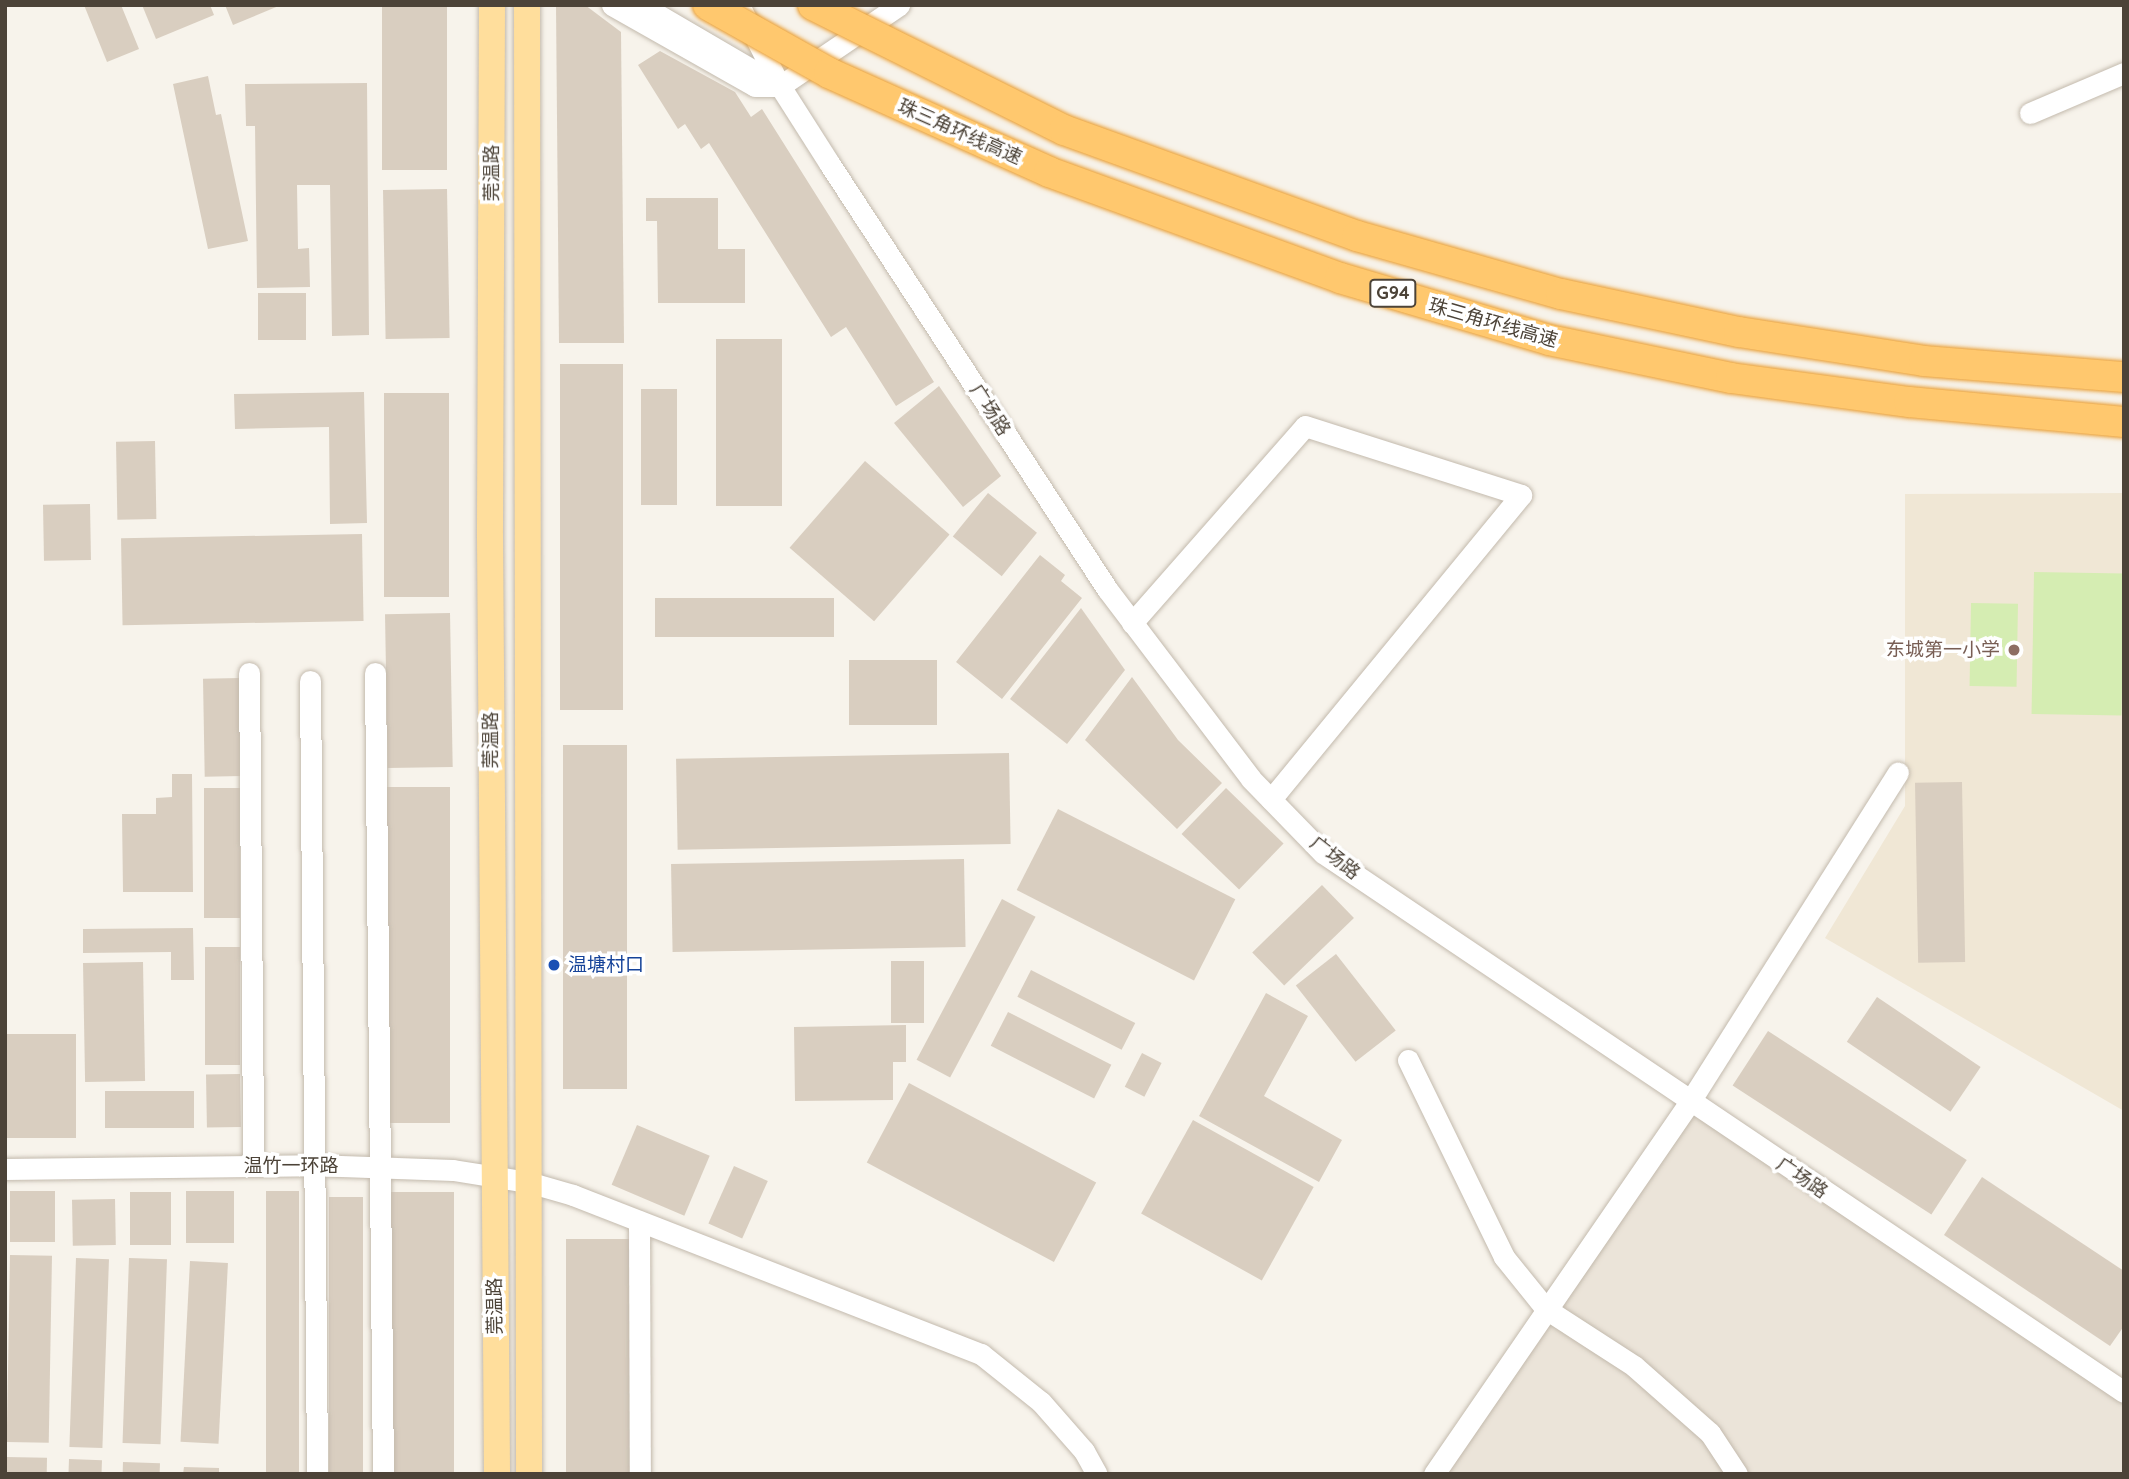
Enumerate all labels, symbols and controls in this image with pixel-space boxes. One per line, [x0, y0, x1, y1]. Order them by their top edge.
street label: 珠三角环线高速 [895, 95, 1025, 169]
street label: 莞温路 [481, 145, 503, 201]
road number: G94 [1368, 278, 1418, 307]
street label: 珠三角环线高速 [1426, 294, 1560, 352]
street label: 广场路 [965, 380, 1015, 440]
place label: 东城第一小学 [1886, 639, 2000, 661]
marker: 东城第一小学 [2006, 642, 2022, 658]
street label: 莞温路 [480, 712, 502, 768]
street label: 广场路 [1306, 831, 1364, 885]
place label: 温塘村口 [568, 954, 644, 976]
marker: 温塘村口 [546, 957, 562, 973]
street label: 广场路 [1772, 1153, 1832, 1203]
street label: 温竹一环路 [244, 1155, 338, 1177]
street label: 莞温路 [483, 1277, 507, 1335]

